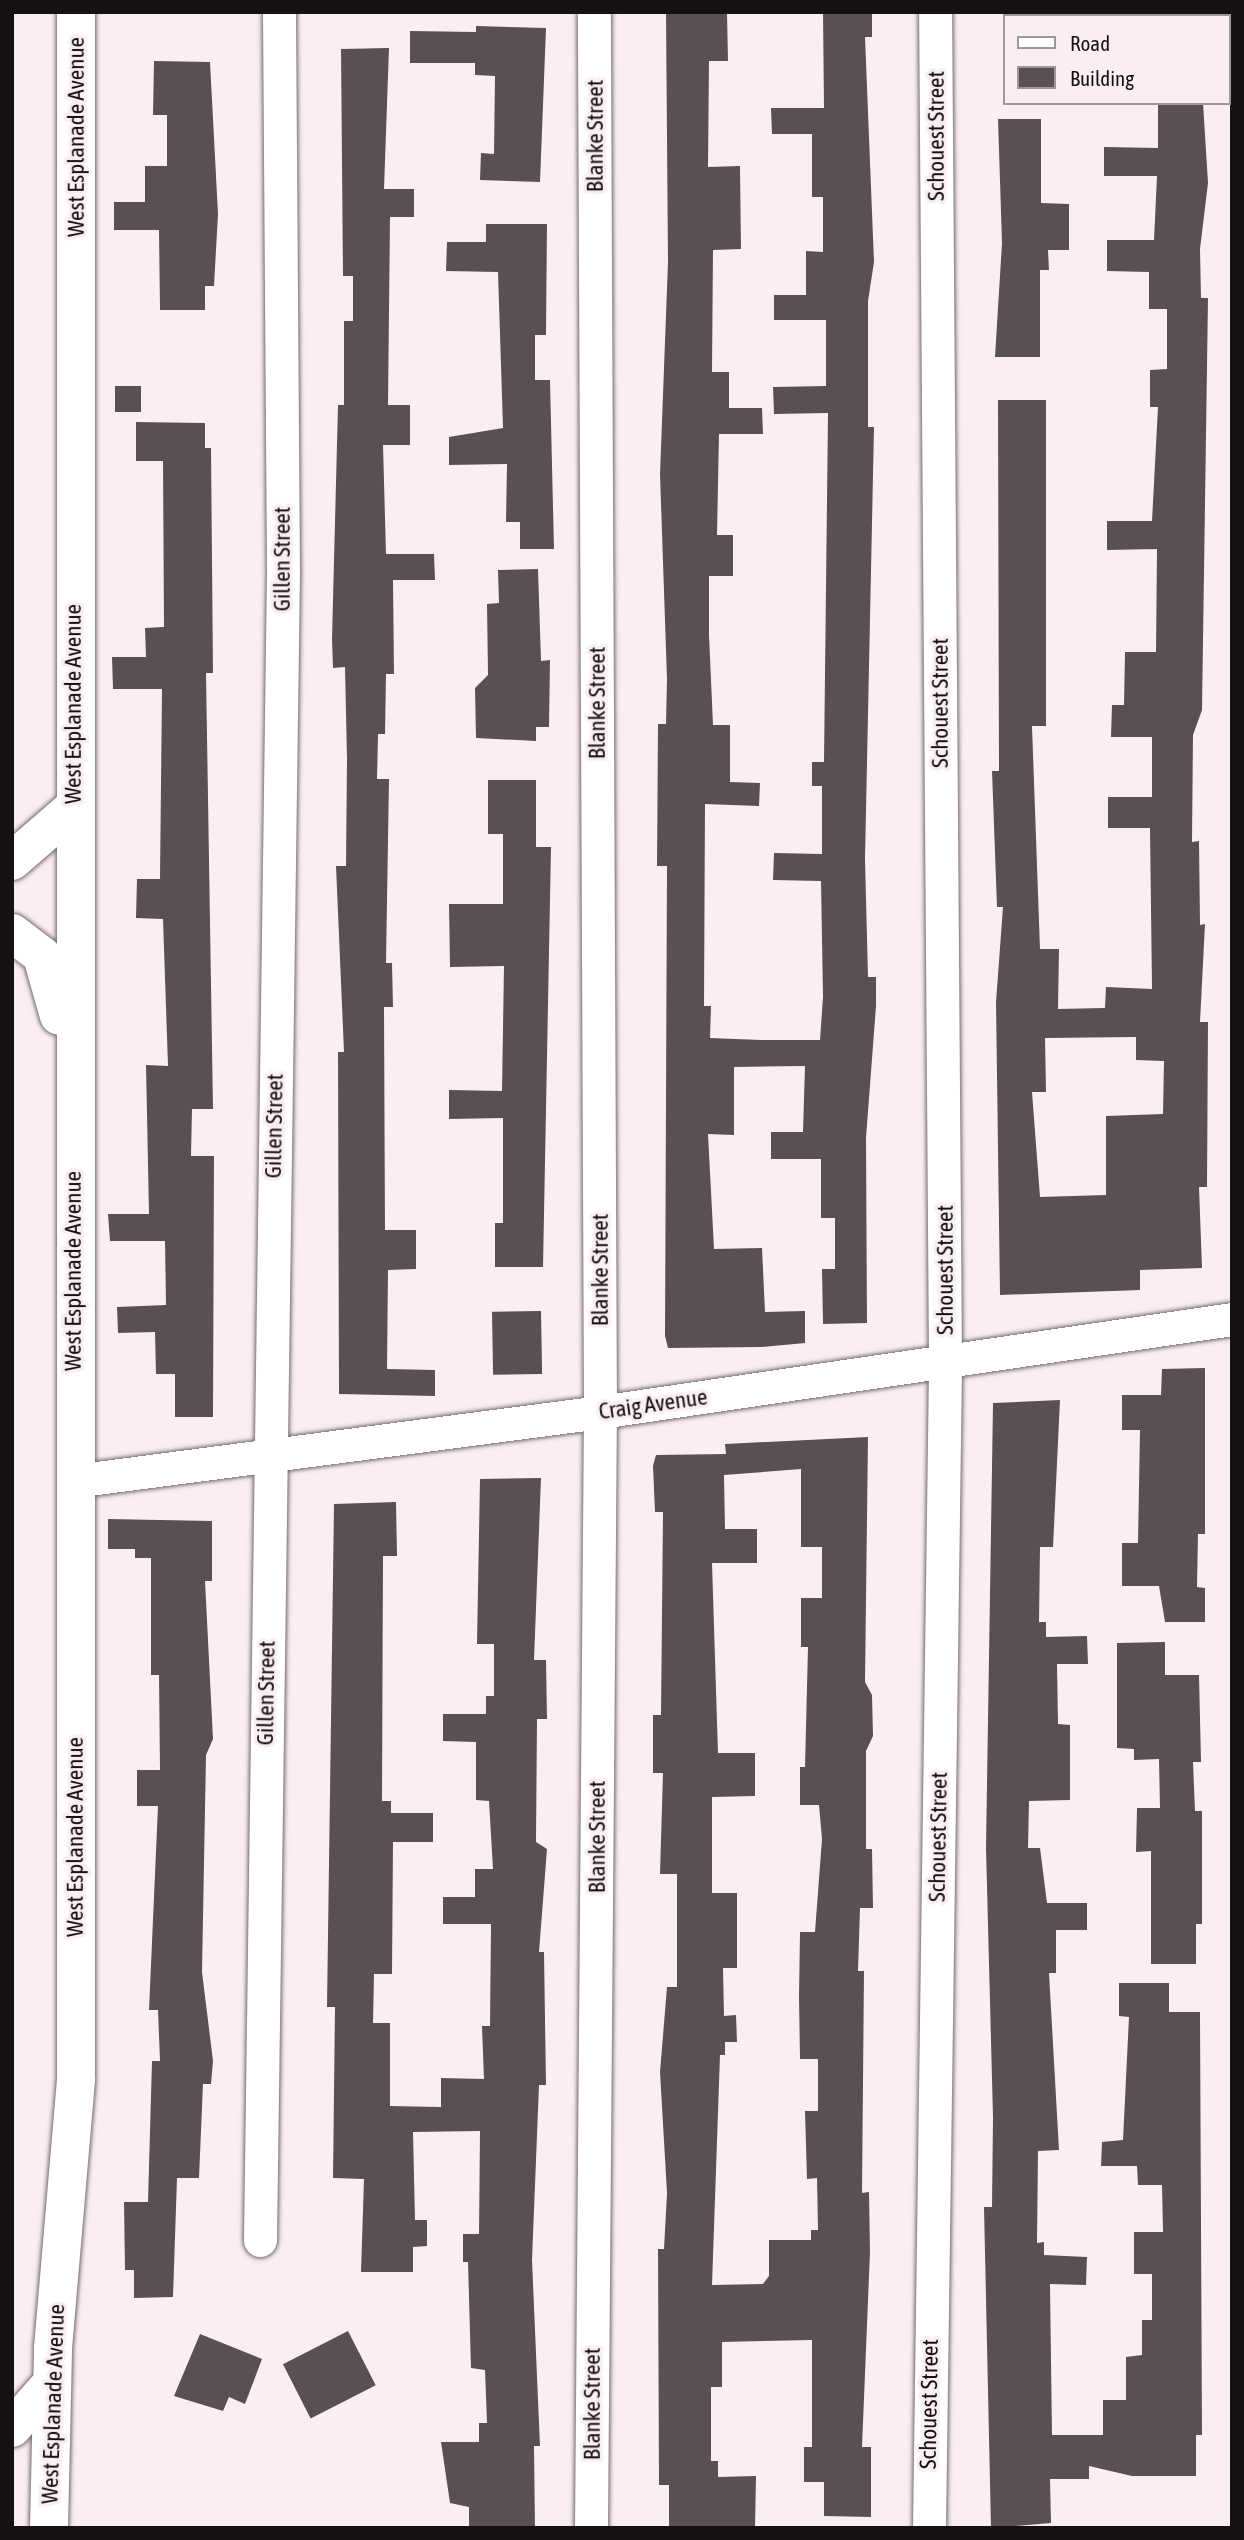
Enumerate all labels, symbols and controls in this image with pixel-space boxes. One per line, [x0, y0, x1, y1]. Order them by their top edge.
legend [1002, 14, 1230, 105]
text: Road [1070, 31, 1110, 55]
street label: West Esplanade Avenue [62, 37, 90, 237]
text: Building [1070, 66, 1134, 90]
street label: Schouest Street [922, 71, 950, 201]
street label: Blanke Street [581, 80, 609, 192]
street label: Gillen Street [268, 507, 296, 611]
street label: West Esplanade Avenue [59, 604, 87, 804]
street label: Schouest Street [926, 638, 954, 768]
street label: Blanke Street [583, 647, 611, 759]
street label: Gillen Street [259, 1073, 289, 1179]
street label: West Esplanade Avenue [59, 1171, 87, 1371]
street label: Schouest Street [931, 1205, 959, 1335]
street label: Blanke Street [586, 1214, 614, 1326]
street label: Craig Avenue [597, 1383, 709, 1425]
street label: Gillen Street [251, 1640, 281, 1746]
street label: West Esplanade Avenue [61, 1737, 89, 1937]
street label: Schouest Street [923, 1772, 953, 1902]
street label: Blanke Street [583, 1781, 611, 1893]
street label: West Esplanade Avenue [36, 2304, 70, 2504]
street label: Schouest Street [914, 2339, 944, 2469]
street label: Blanke Street [578, 2348, 606, 2460]

